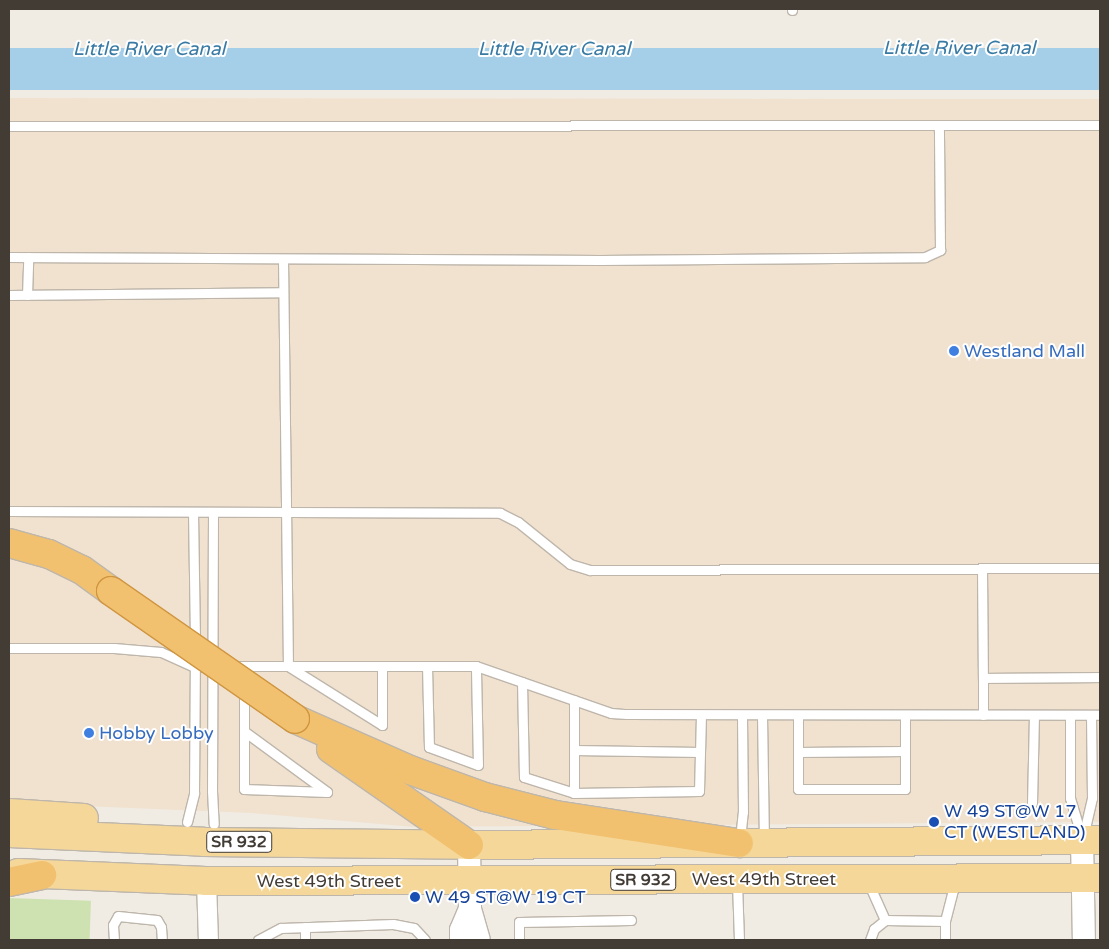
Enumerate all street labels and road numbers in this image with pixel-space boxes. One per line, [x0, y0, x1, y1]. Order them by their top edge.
road number: SR 932 [205, 829, 273, 856]
road number: SR 932 [609, 866, 677, 894]
street label: West 49th Street [692, 868, 836, 890]
street label: West 49th Street [257, 870, 401, 892]

